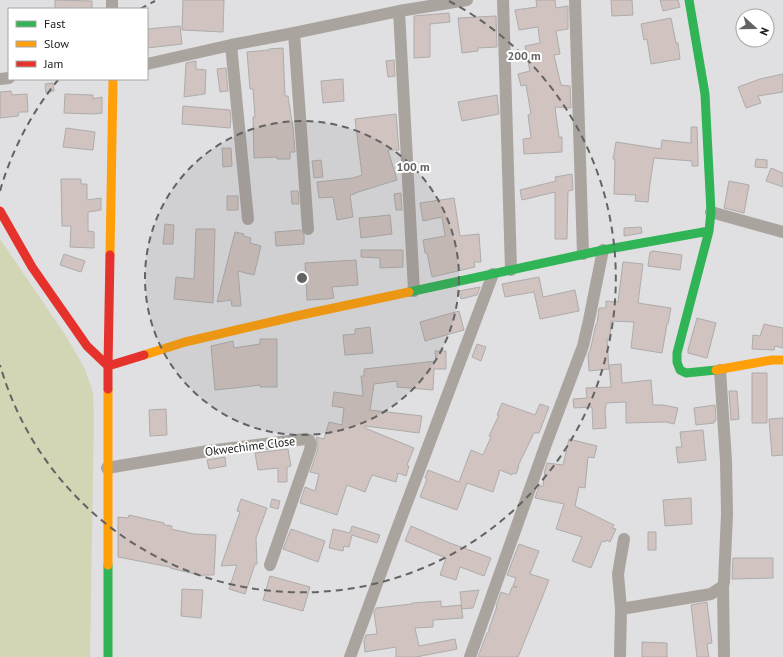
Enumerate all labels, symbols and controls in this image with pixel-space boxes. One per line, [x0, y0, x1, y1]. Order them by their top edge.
legend [8, 8, 148, 80]
north arrow [735, 8, 775, 48]
text: Fast [44, 16, 65, 31]
text: N [757, 26, 772, 37]
text: Slow [44, 36, 69, 51]
text: 200 m [507, 48, 541, 63]
text: Jam [43, 56, 63, 71]
text: 100 m [396, 159, 430, 174]
centre of rings [295, 271, 309, 285]
street label: Okwechime Close [204, 433, 296, 459]

